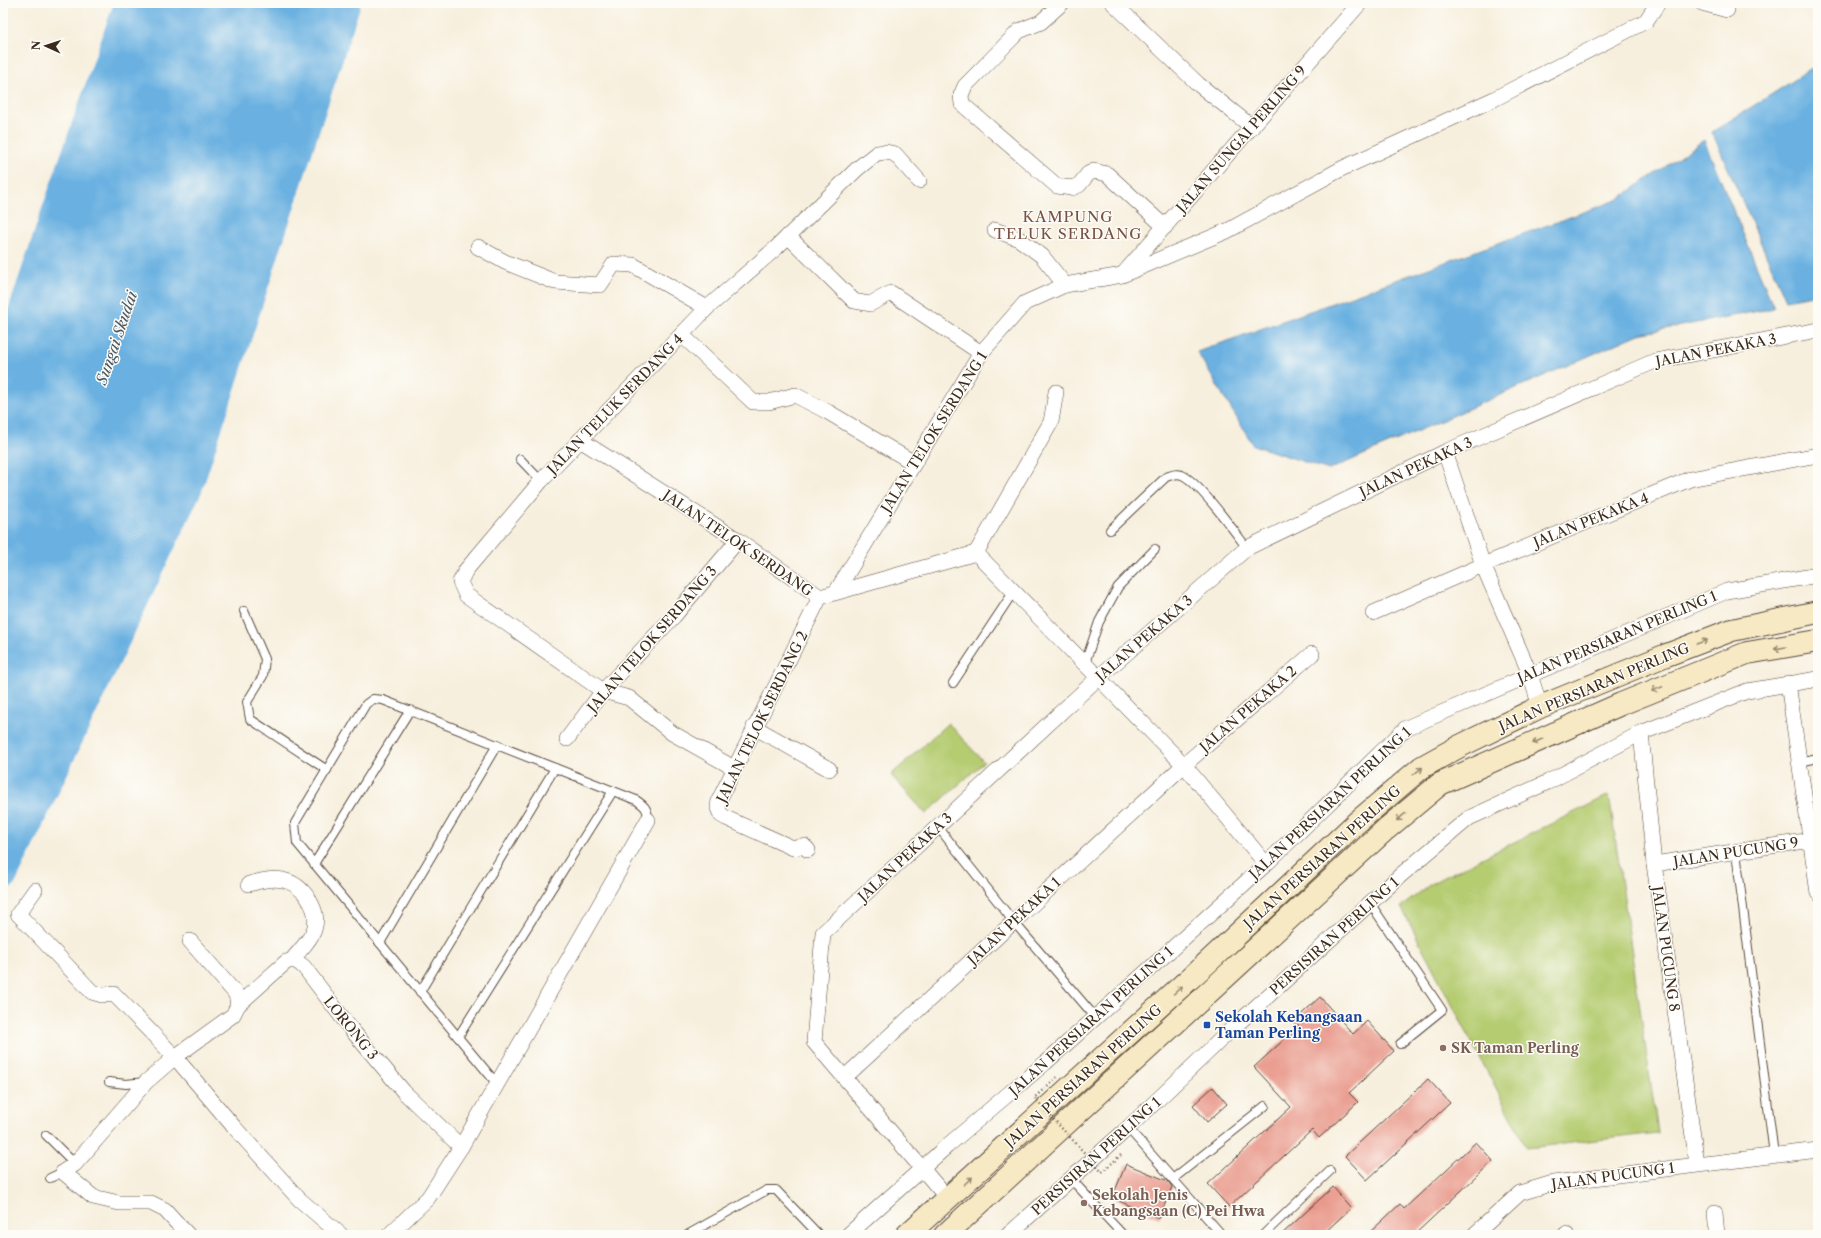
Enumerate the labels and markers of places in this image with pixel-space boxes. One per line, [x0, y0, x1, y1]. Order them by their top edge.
place label: Sekolah Kebangsaan Taman Perling [1215, 1008, 1363, 1042]
marker: Sekolah Kebangsaan Taman Perling [1202, 1020, 1212, 1030]
place label: SK Taman Perling [1451, 1039, 1580, 1057]
marker: SK Taman Perling [1438, 1043, 1448, 1053]
place label: Sekolah Jenis Kebangsaan (C) Pei Hwa [1092, 1186, 1266, 1220]
marker: Sekolah Jenis Kebangsaan (C) Pei Hwa [1079, 1198, 1089, 1208]

